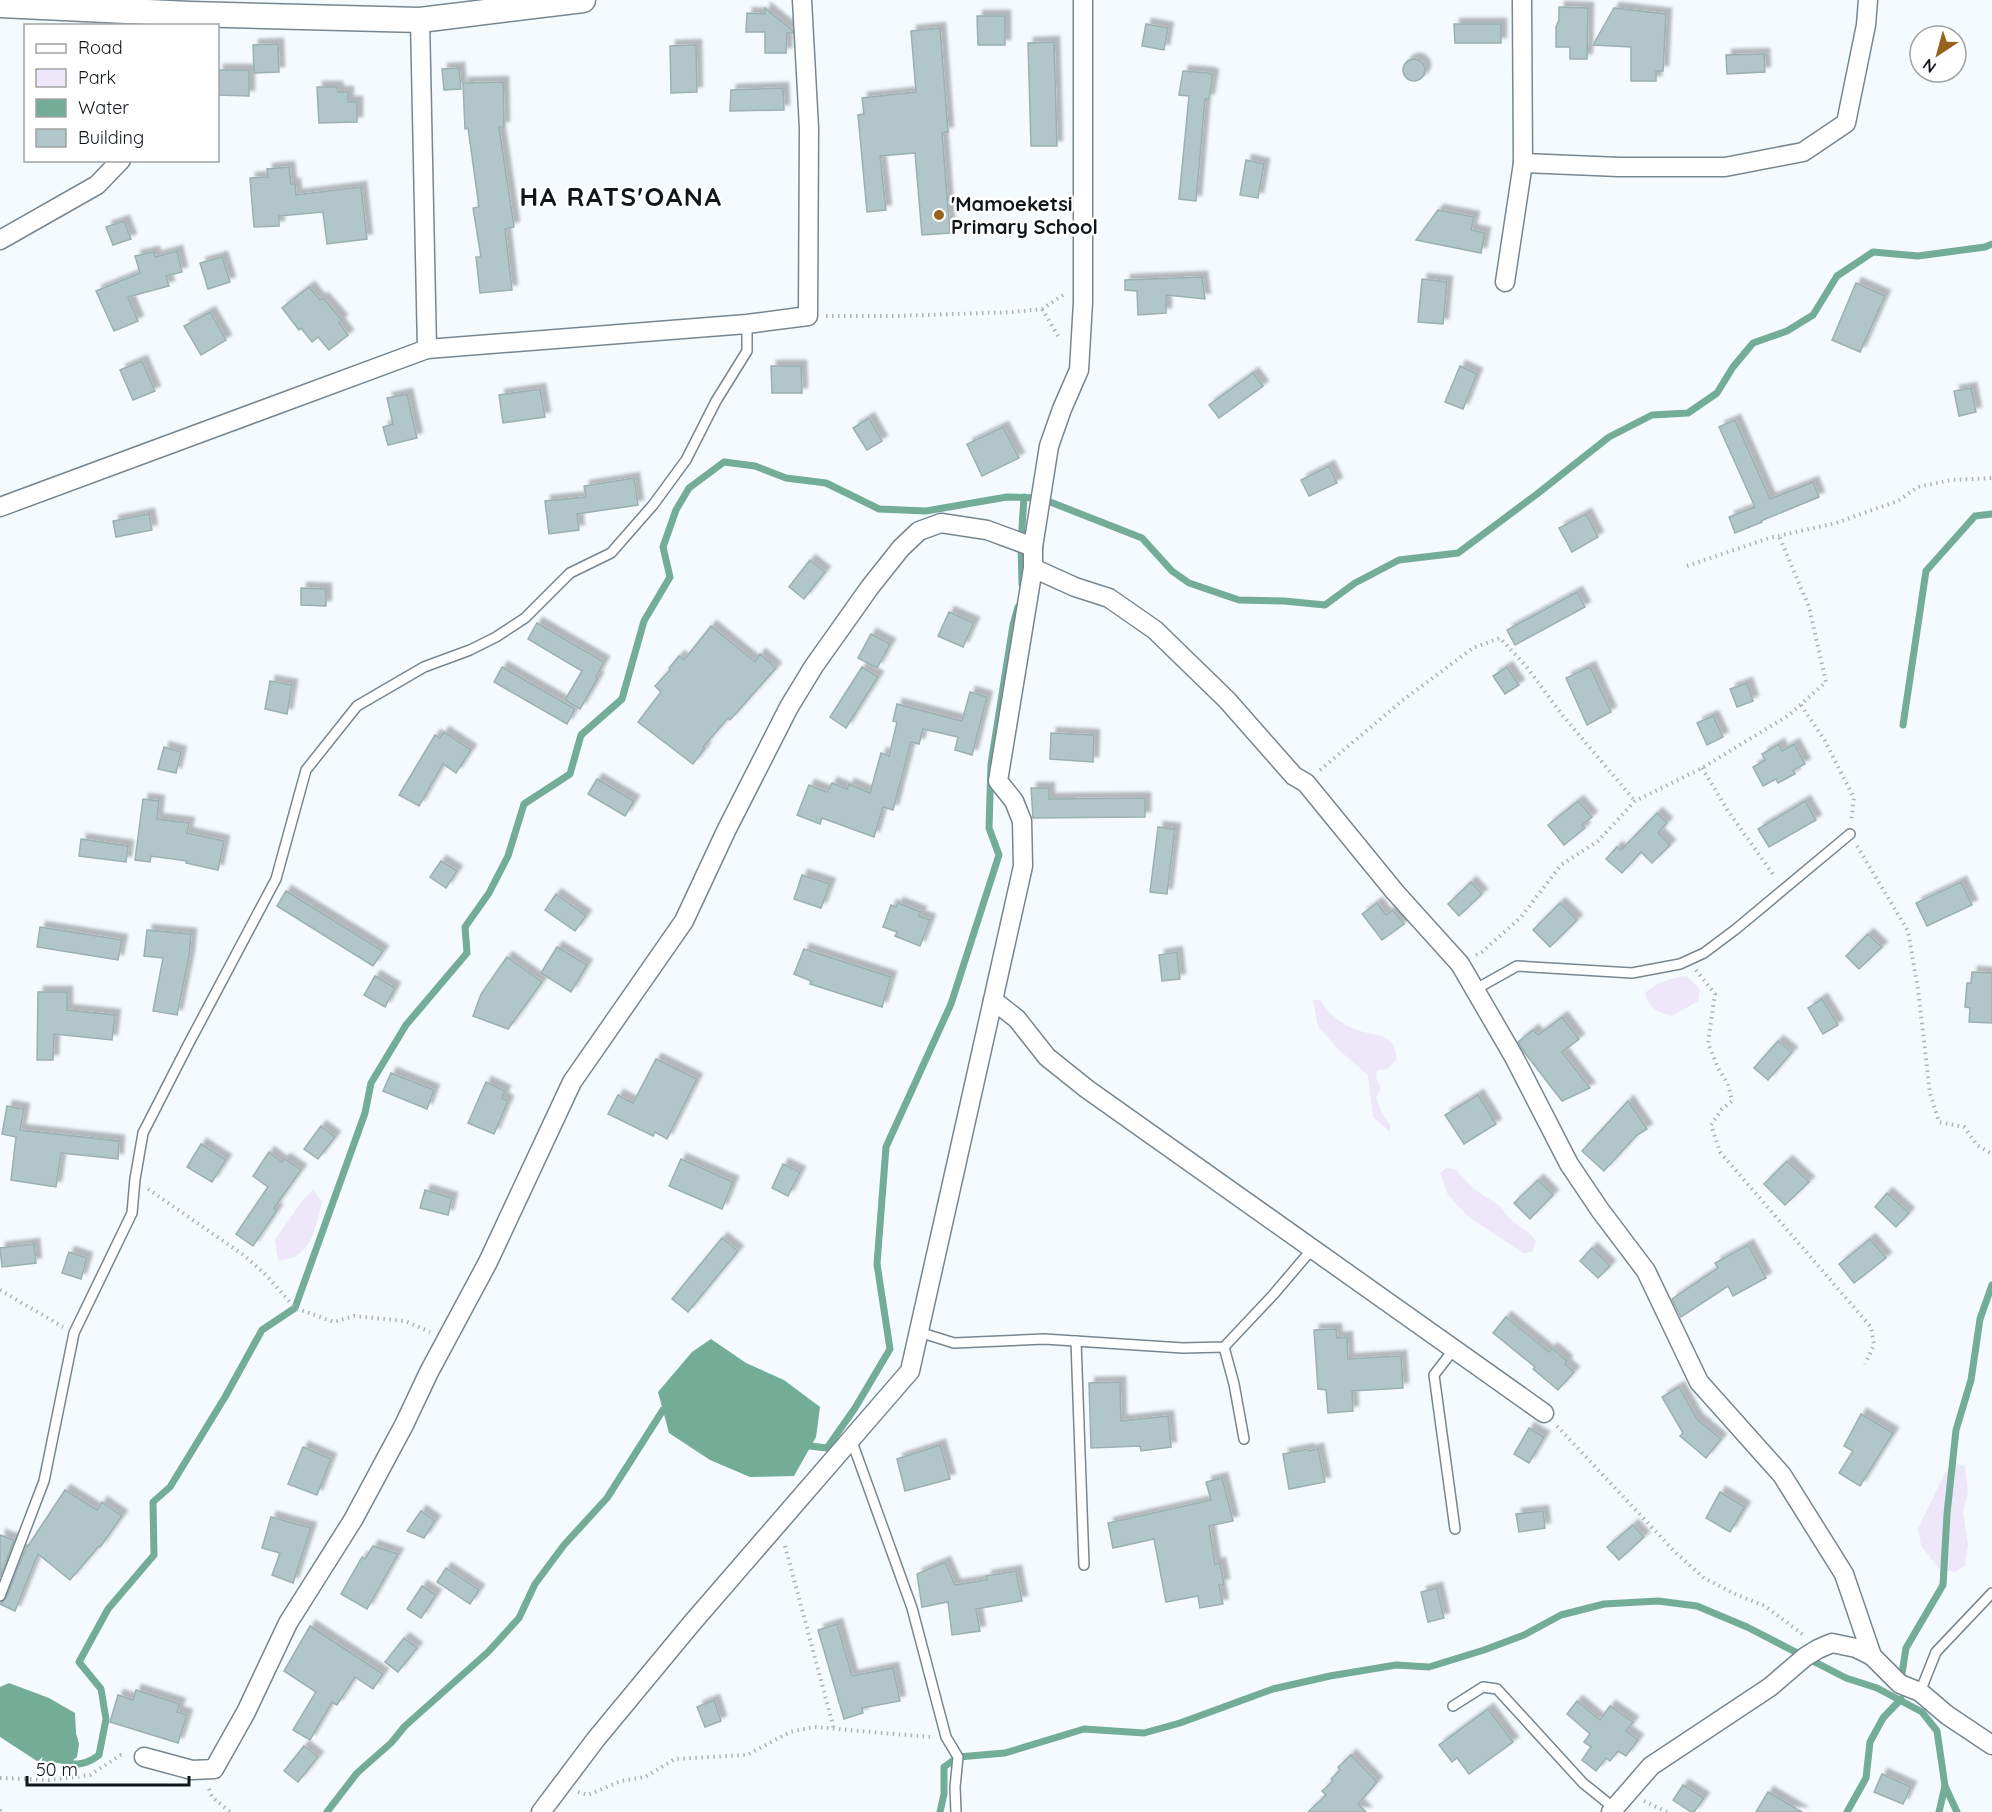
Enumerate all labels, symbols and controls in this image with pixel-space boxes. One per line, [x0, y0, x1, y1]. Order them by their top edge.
legend [24, 24, 219, 162]
north arrow [1908, 24, 1968, 84]
text: Road [78, 36, 123, 59]
text: N [1919, 55, 1940, 78]
text: Park [78, 66, 116, 89]
text: Water [78, 96, 129, 119]
text: Building [78, 126, 144, 149]
district label: HA RATS'OANA [519, 180, 723, 213]
place label: 'Mamoeketsi Primary School [951, 191, 1098, 239]
marker: 'Mamoeketsi Primary School [932, 208, 946, 222]
scale bar [27, 1749, 189, 1787]
text: 50 m [36, 1758, 78, 1781]

